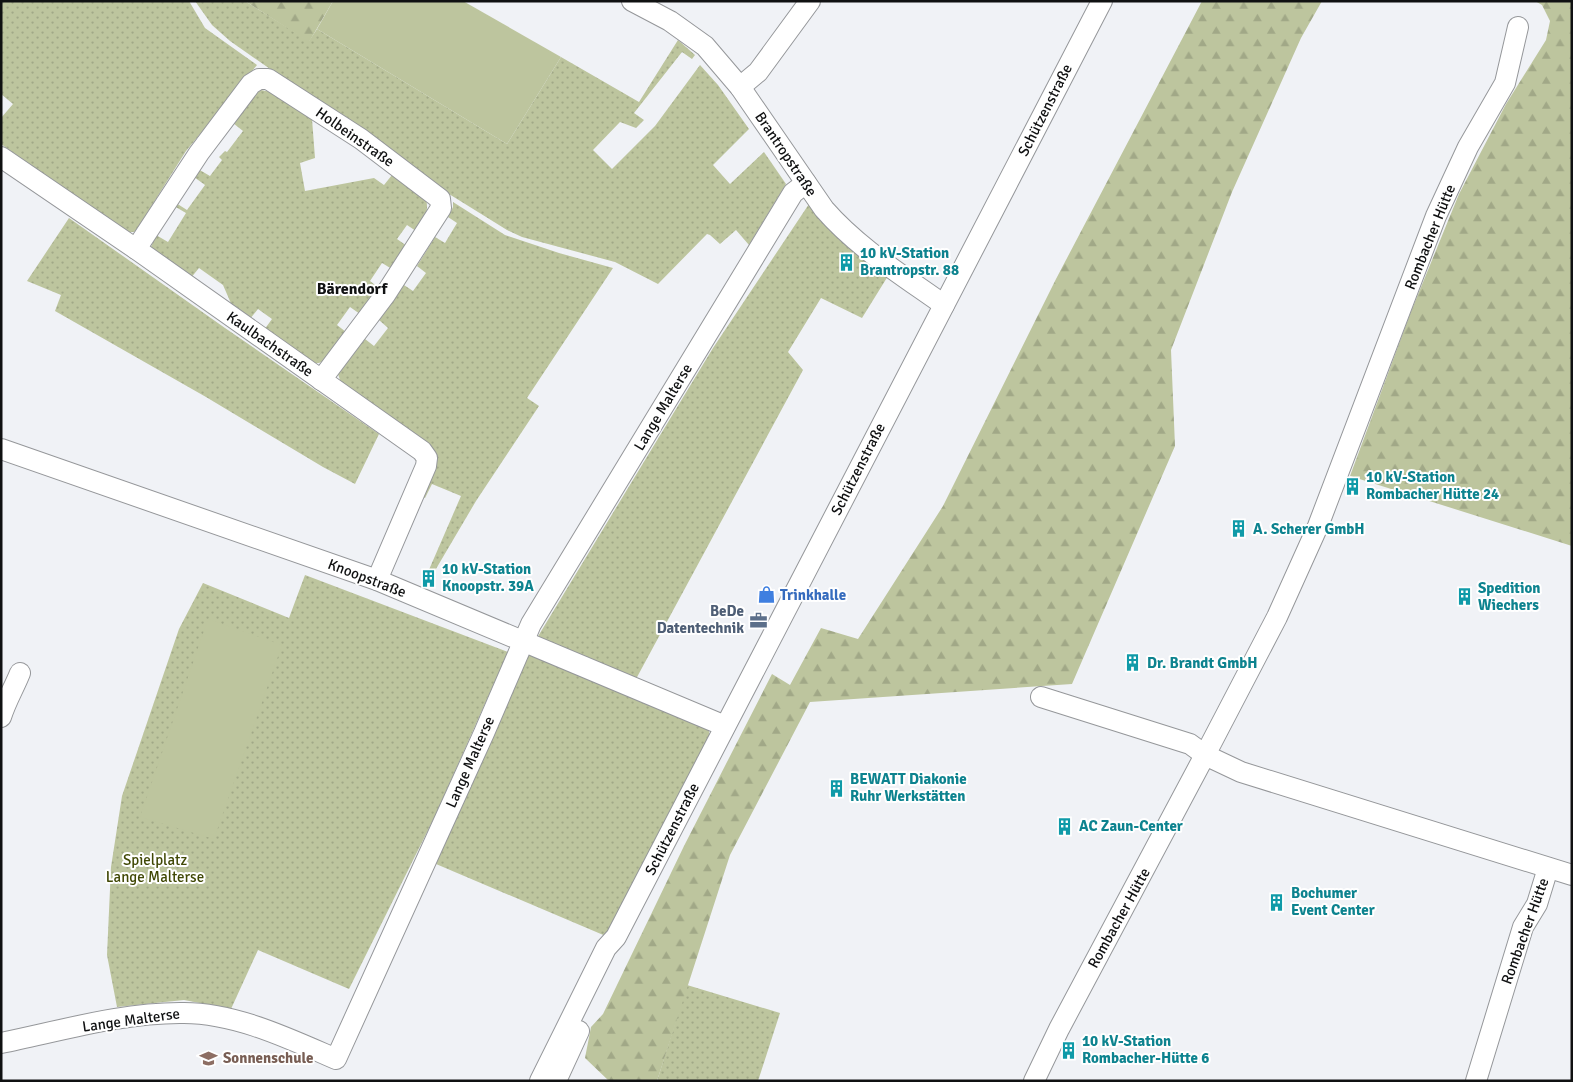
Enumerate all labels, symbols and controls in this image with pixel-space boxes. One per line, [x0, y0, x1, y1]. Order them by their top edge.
street label: Schützenstraße [1014, 61, 1076, 159]
street label: Holbeinstraße [312, 103, 398, 171]
street label: Brantropstraße [751, 108, 821, 200]
street label: Rombacher Hütte [1401, 182, 1459, 292]
place label: 10 kV-Station Brantropstr. 88 [860, 244, 959, 279]
building icon: 10 kV-Station Brantropstr. 88 [836, 252, 856, 272]
district label: Bärendorf [317, 279, 388, 299]
street label: Kaulbachstraße [223, 307, 317, 381]
street label: Lange Malterse [630, 360, 696, 454]
street label: Schützenstraße [827, 420, 889, 518]
place label: 10 kV-Station Rombacher Hütte 24 [1366, 468, 1499, 503]
building icon: 10 kV-Station Rombacher Hütte 24 [1342, 476, 1362, 496]
building icon: A. Scherer GmbH [1229, 519, 1249, 539]
place label: A. Scherer GmbH [1253, 520, 1365, 538]
street label: Knoopstraße [325, 555, 409, 601]
place label: 10 kV-Station Knoopstr. 39A [442, 560, 534, 595]
building icon: 10 kV-Station Knoopstr. 39A [418, 568, 438, 588]
place label: Spedition Wiechers [1478, 579, 1540, 614]
shop icon: Trinkhalle [756, 585, 776, 605]
place label: Trinkhalle [780, 586, 846, 604]
building icon: Spedition Wiechers [1454, 587, 1474, 607]
place label: BeDe Datentechnik [657, 602, 744, 637]
office icon: BeDe Datentechnik [748, 610, 768, 630]
building icon: Dr. Brandt GmbH [1123, 653, 1143, 673]
place label: Dr. Brandt GmbH [1147, 654, 1258, 672]
street label: Lange Malterse [442, 713, 498, 811]
place label: BEWATT Diakonie Ruhr Werkstätten [850, 770, 967, 805]
building icon: BEWATT Diakonie Ruhr Werkstätten [826, 778, 846, 798]
street label: Schützenstraße [641, 780, 703, 878]
building icon: AC Zaun-Center [1055, 816, 1075, 836]
place label: AC Zaun-Center [1079, 817, 1183, 835]
park label: Spielplatz Lange Malterse [106, 851, 204, 886]
street label: Rombacher Hütte [1084, 865, 1154, 971]
street label: Rombacher Hütte [1497, 875, 1553, 987]
place label: Bochumer Event Center [1291, 884, 1375, 919]
building icon: Bochumer Event Center [1267, 892, 1287, 912]
street label: Lange Malterse [81, 1004, 181, 1036]
place label: 10 kV-Station Rombacher-Hütte 6 [1082, 1032, 1209, 1067]
building icon: 10 kV-Station Rombacher-Hütte 6 [1058, 1040, 1078, 1060]
school or university icon: Sonnenschule [199, 1048, 219, 1068]
place label: Sonnenschule [223, 1049, 313, 1067]

